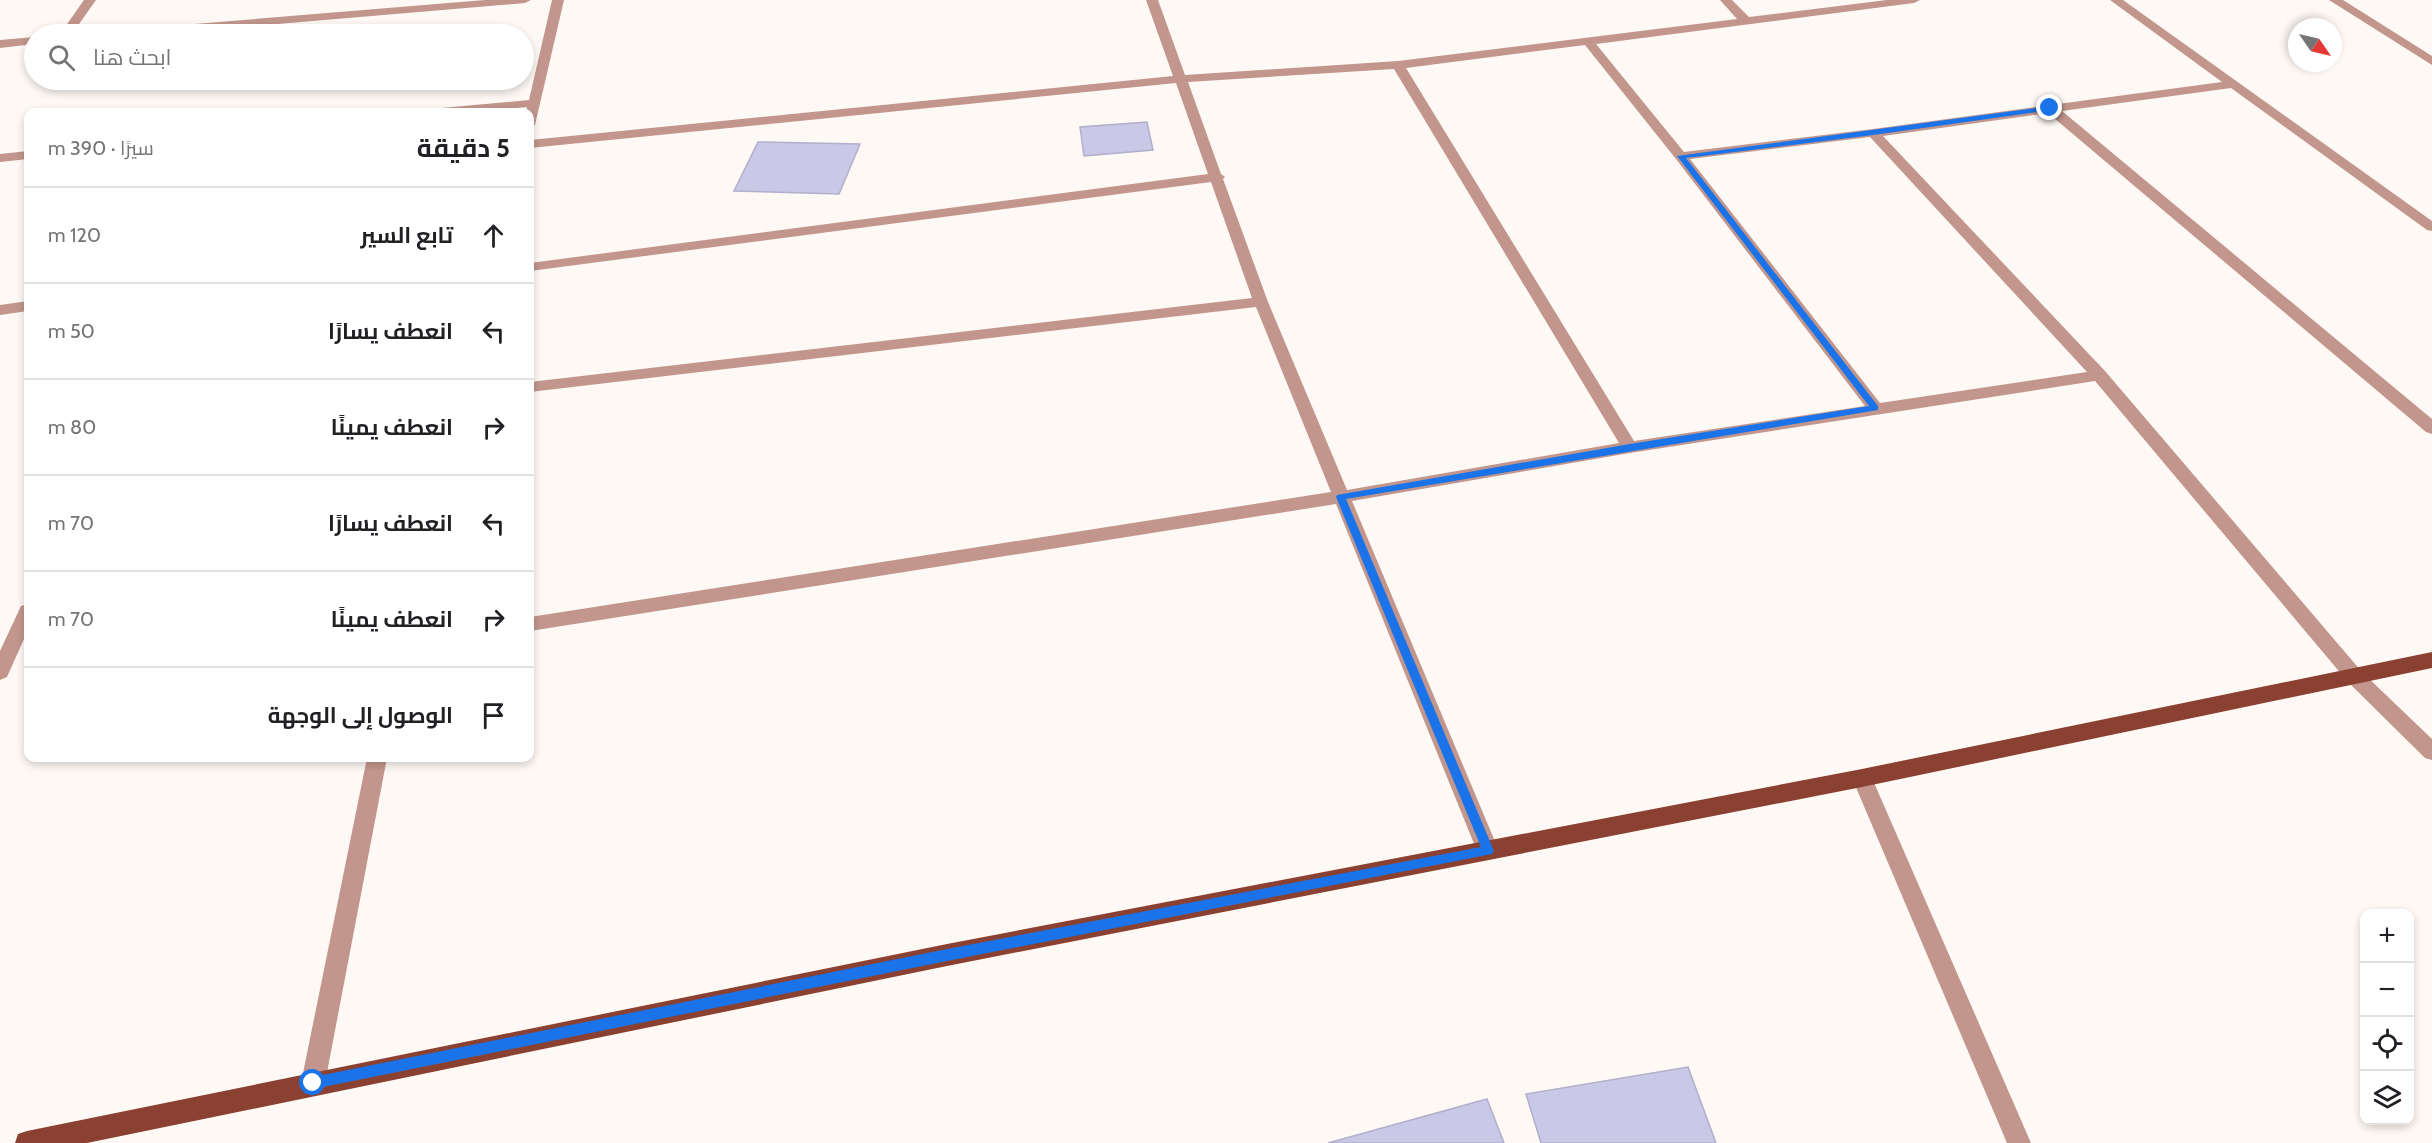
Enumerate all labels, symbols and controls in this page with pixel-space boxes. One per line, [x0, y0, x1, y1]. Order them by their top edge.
north arrow [2288, 18, 2342, 72]
search box [24, 24, 534, 90]
icon: search [45, 41, 78, 74]
text: ابحث هنا [93, 44, 171, 71]
route end [2036, 94, 2062, 120]
text: 5 دقيقة [417, 132, 510, 164]
text: سيرًا · 390 m [48, 136, 154, 160]
icon: ahead [477, 219, 510, 252]
text: تابع السير [361, 222, 453, 249]
text: 120 m [48, 223, 101, 247]
icon: left [477, 315, 510, 348]
text: انعطف يسارًا [328, 318, 453, 345]
text: 50 m [48, 319, 95, 343]
icon: right [477, 411, 510, 444]
text: انعطف يمينًا [331, 414, 453, 441]
text: 80 m [48, 415, 96, 439]
icon: left [477, 507, 510, 540]
text: انعطف يسارًا [328, 510, 453, 537]
text: 70 m [48, 511, 94, 535]
icon: right [477, 603, 510, 636]
text: انعطف يمينًا [331, 606, 453, 633]
text: 70 m [48, 607, 94, 631]
icon: arrive [477, 699, 510, 732]
text: الوصول إلى الوجهة [268, 702, 453, 729]
map controls [2360, 909, 2414, 1125]
button: + [2360, 909, 2414, 963]
button: − [2360, 963, 2414, 1017]
button: locate [2360, 1017, 2414, 1071]
route start [299, 1069, 325, 1095]
button: layers [2360, 1071, 2414, 1125]

